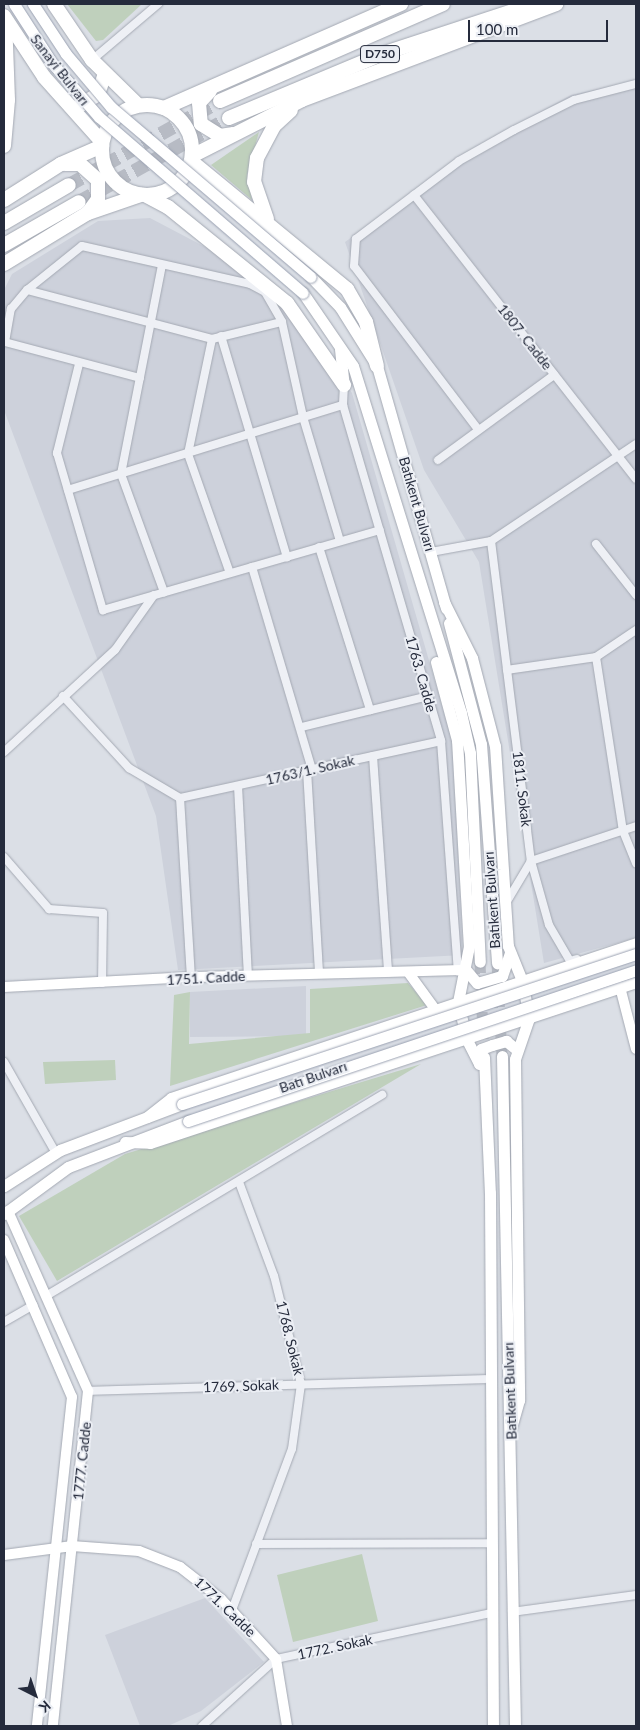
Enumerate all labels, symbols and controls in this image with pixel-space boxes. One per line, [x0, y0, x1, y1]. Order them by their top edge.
scale bar [470, 10, 610, 42]
text: 100 m [476, 20, 518, 38]
street label: Sanayi Bulvarı [27, 31, 93, 109]
road number: D750 [359, 44, 401, 64]
street label: 1807. Cadde [494, 301, 556, 373]
street label: Batıkent Bulvarı [396, 455, 438, 553]
street label: 1763. Cadde [402, 634, 440, 714]
street label: 1811. Sokak [509, 750, 535, 828]
street label: 1763/1. Sokak [264, 752, 356, 788]
street label: Batıkent Bulvarı [480, 851, 504, 949]
street label: 1751. Cadde [166, 968, 246, 988]
street label: Batı Bulvarı [277, 1058, 349, 1096]
street label: 1768. Sokak [273, 1299, 307, 1377]
street label: Batıkent Bulvarı [500, 1342, 520, 1440]
street label: 1769. Sokak [203, 1376, 279, 1396]
street label: 1777. Cadde [70, 1421, 94, 1501]
street label: 1771. Cadde [191, 1574, 259, 1640]
street label: 1772. Sokak [296, 1631, 374, 1663]
north arrow [10, 1670, 60, 1720]
text: K [36, 1697, 54, 1716]

